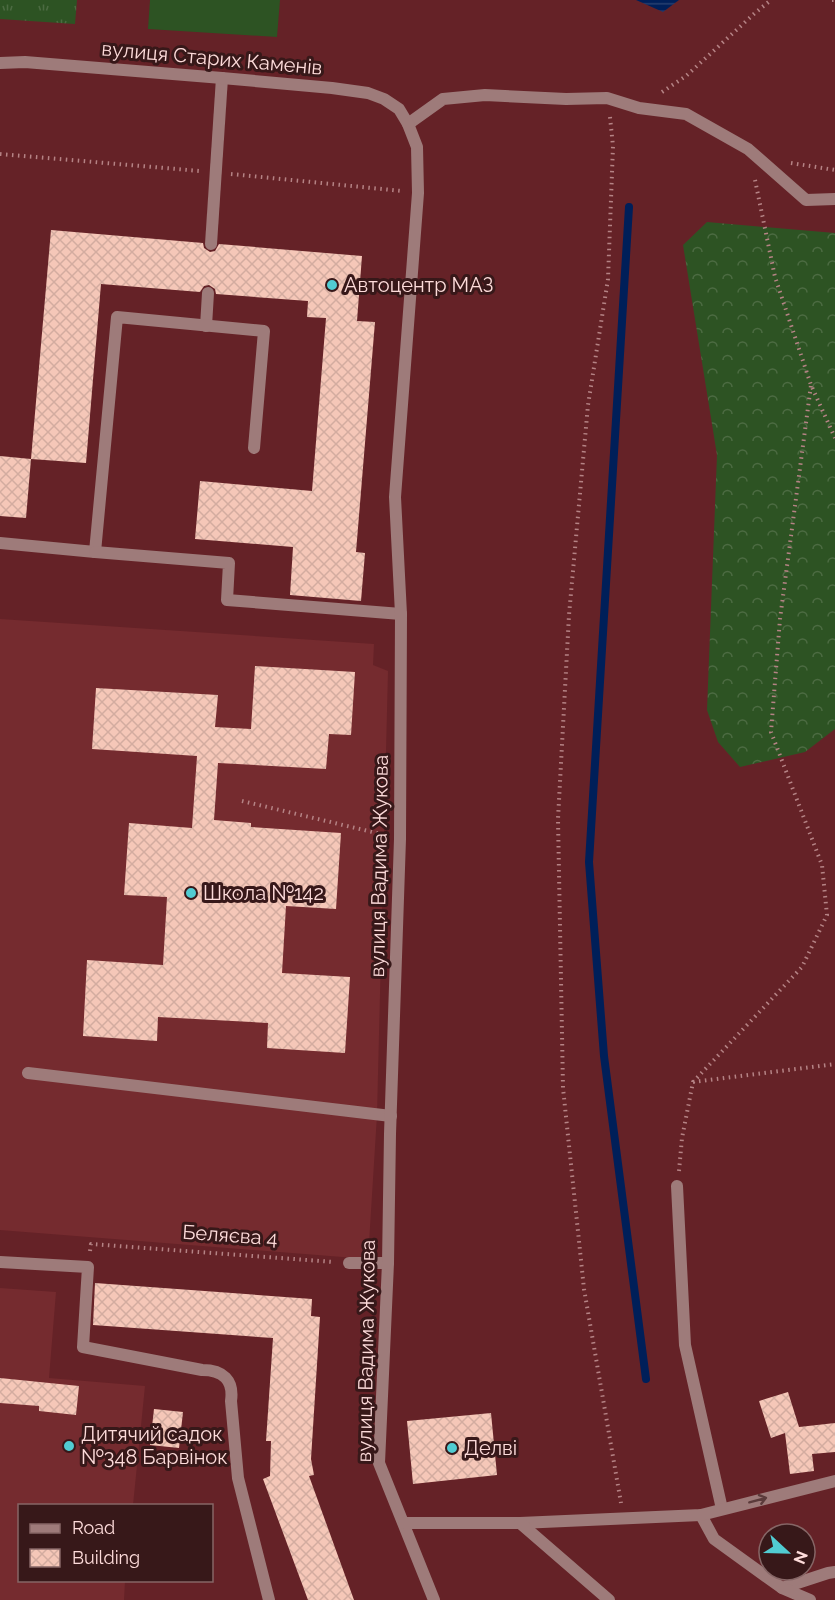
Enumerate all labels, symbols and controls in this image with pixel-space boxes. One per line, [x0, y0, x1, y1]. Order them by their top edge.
street label: вулиця Старих Каменів [101, 36, 323, 80]
place label: Автоцентр МАЗ [344, 273, 494, 297]
marker: Автоцентр МАЗ [325, 278, 339, 292]
street label: вулиця Вадима Жукова [365, 754, 393, 978]
place label: Школа №142 [203, 881, 324, 905]
marker: Школа №142 [184, 886, 198, 900]
street label: Беляєва 4 [182, 1220, 278, 1250]
street label: вулиця Вадима Жукова [352, 1239, 380, 1463]
place label: Дитячий садок №348 Барвінок [81, 1422, 228, 1469]
place label: Делві [464, 1436, 517, 1460]
marker: Дитячий садок №348 Барвінок [62, 1439, 76, 1453]
marker: Делві [445, 1441, 459, 1455]
one-way arrow [748, 1493, 767, 1505]
legend [18, 1504, 213, 1582]
text: Road [72, 1517, 115, 1538]
north arrow [757, 1522, 817, 1582]
text: Building [72, 1547, 140, 1568]
text: N [789, 1548, 812, 1567]

